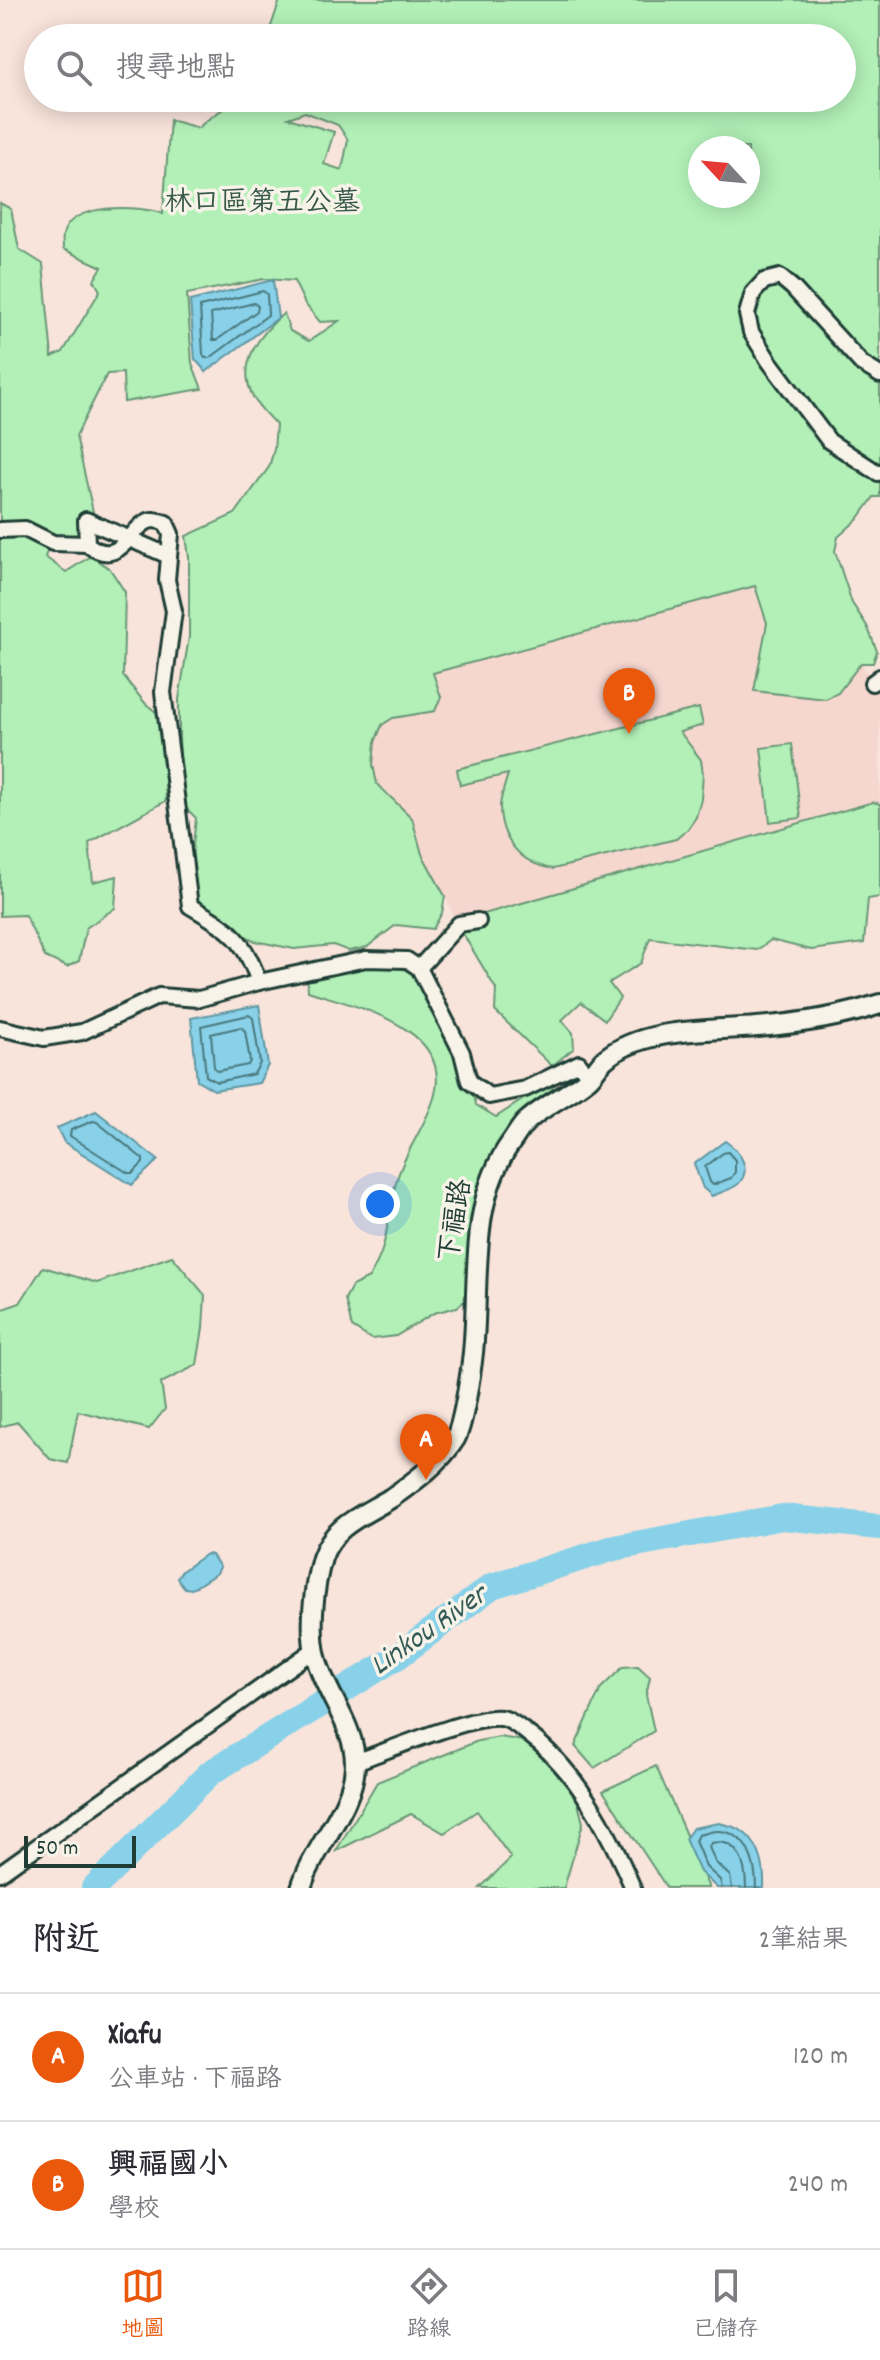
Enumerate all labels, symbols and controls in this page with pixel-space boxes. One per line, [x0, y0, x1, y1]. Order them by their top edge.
search box [24, 24, 856, 112]
icon: search [52, 46, 96, 90]
text: 搜尋地點 [116, 49, 236, 92]
north arrow [688, 136, 760, 208]
park label: 林口區第五公墓 [164, 185, 360, 225]
pin: B [603, 668, 655, 734]
street label: 下福路 [432, 1176, 484, 1266]
your location [360, 1184, 400, 1224]
pin: A [400, 1414, 452, 1480]
water label: Linkou River [363, 1574, 500, 1688]
scale bar [24, 1832, 136, 1868]
text: 50 m [36, 1834, 78, 1865]
text: 附近 [32, 1918, 100, 1967]
text: 2筆結果 [759, 1923, 848, 1960]
text: Xiafu [108, 2016, 162, 2059]
text: A [51, 2039, 65, 2076]
text: 120 m [793, 2039, 848, 2076]
text: 公車站 · 下福路 [108, 2062, 282, 2099]
text: 興福國小 [108, 2146, 228, 2189]
text: B [52, 2167, 64, 2204]
text: 240 m [788, 2167, 848, 2204]
text: 學校 [108, 2192, 160, 2229]
tab: 地圖 [121, 2264, 165, 2346]
tab: 路線 [407, 2264, 451, 2346]
tab: 已儲存 [693, 2264, 759, 2346]

